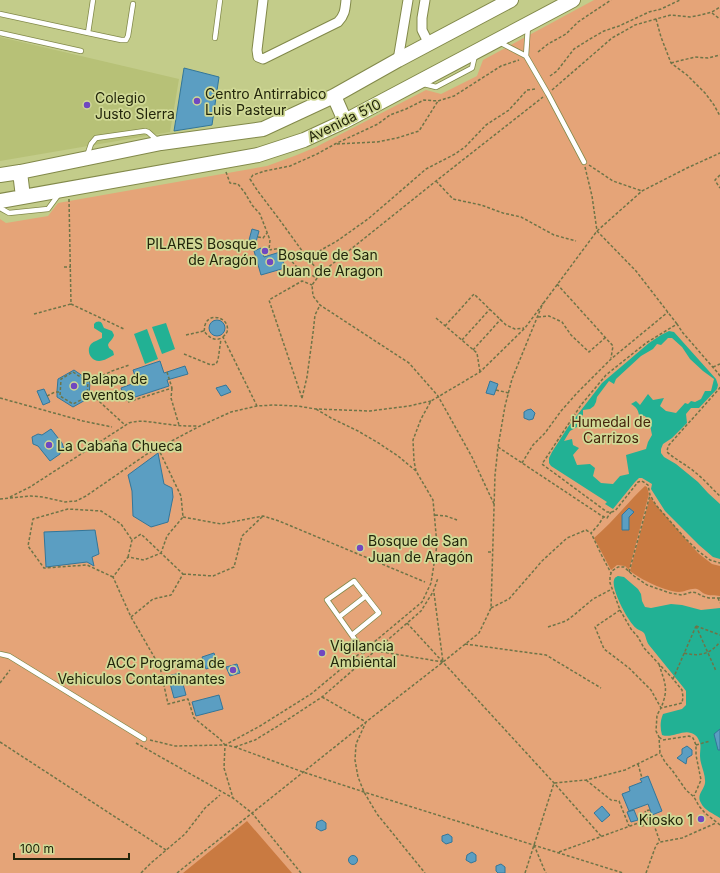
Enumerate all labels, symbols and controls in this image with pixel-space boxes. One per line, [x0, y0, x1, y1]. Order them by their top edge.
place label: Centro Antirrabico Luis Pasteur [205, 85, 327, 118]
place label: Colegio Justo SIerra [95, 89, 175, 122]
street label: Avenida 510 [305, 95, 383, 145]
marker: Centro Antirrabico Luis Pasteur [192, 96, 202, 106]
marker: Colegio Justo SIerra [82, 100, 92, 110]
place label: PILARES Bosque de Aragón [146, 235, 257, 268]
marker: PILARES Bosque de Aragón [260, 246, 270, 256]
place label: Bosque de San Juan de Aragon [278, 246, 383, 279]
marker: Bosque de San Juan de Aragon [265, 257, 275, 267]
place label: Palapa de eventos [82, 370, 147, 403]
marker: Palapa de eventos [69, 381, 79, 391]
park label: Humedal de Carrizos [571, 413, 651, 446]
place label: La Cabaña Chueca [57, 437, 182, 454]
marker: La Cabaña Chueca [44, 440, 54, 450]
place label: Bosque de San Juan de Aragón [368, 532, 473, 565]
marker: Bosque de San Juan de Aragón [355, 543, 365, 553]
place label: Vigilancia Ambiental [330, 637, 396, 670]
marker: Vigilancia Ambiental [317, 648, 327, 658]
place label: ACC Programa de Vehiculos Contaminantes [57, 654, 225, 687]
marker: ACC Programa de Vehiculos Contaminantes [228, 665, 238, 675]
place label: Kiosko 1 [639, 811, 693, 828]
marker: Kiosko 1 [696, 814, 706, 824]
scale bar [14, 835, 129, 861]
text: 100 m [20, 841, 54, 856]

